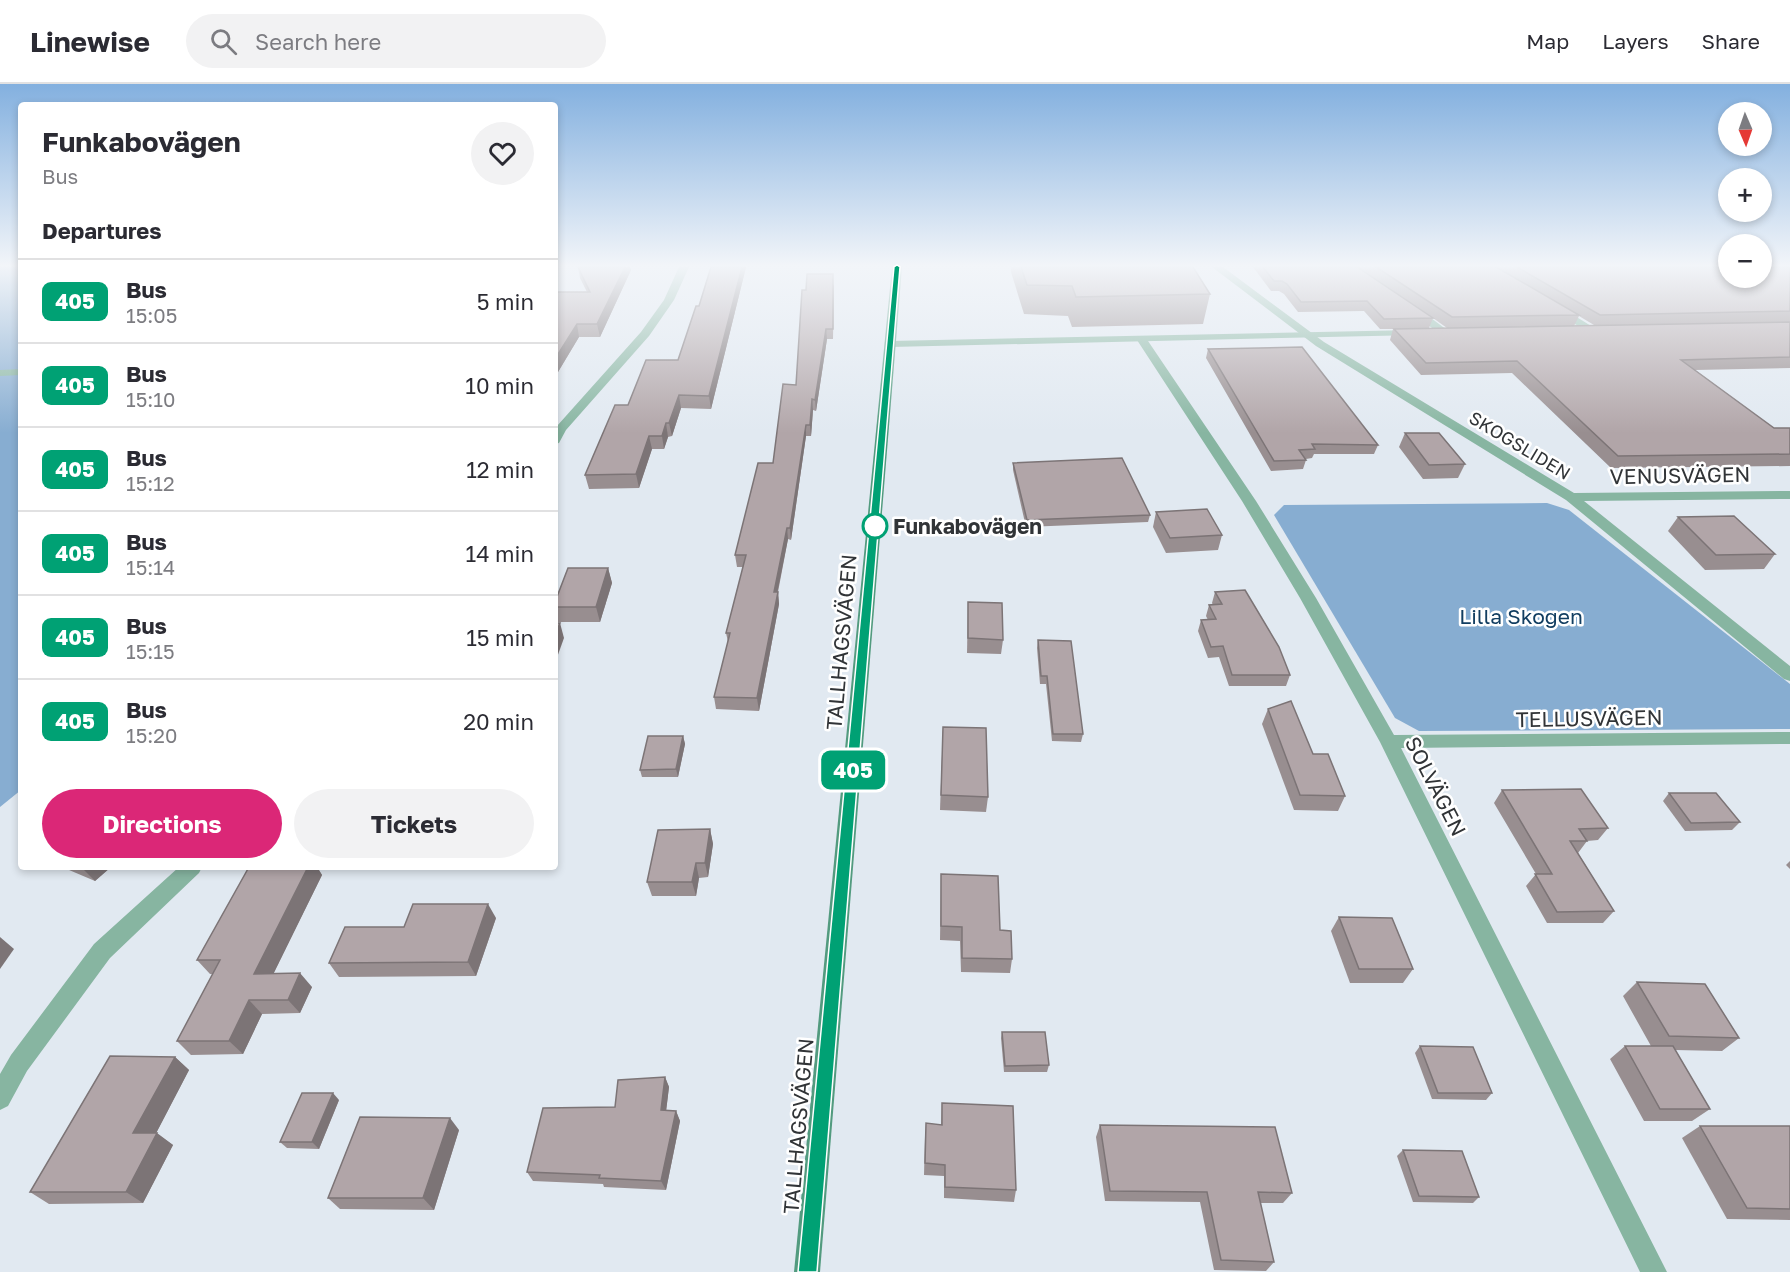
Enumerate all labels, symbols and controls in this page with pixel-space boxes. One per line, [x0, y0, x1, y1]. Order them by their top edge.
search box [186, 14, 606, 68]
text: Linewise [30, 25, 150, 58]
icon: search [207, 25, 240, 58]
text: Search here [255, 28, 381, 55]
text: Map [1526, 28, 1569, 54]
text: Layers [1602, 28, 1669, 54]
text: Share [1702, 28, 1760, 54]
north arrow [1718, 102, 1772, 156]
map controls [1718, 102, 1772, 288]
button: heart [471, 122, 534, 185]
text: Funkabovägen [42, 125, 241, 158]
text: Bus [42, 164, 78, 188]
button: + [1718, 168, 1772, 222]
text: Departures [42, 217, 161, 244]
button: − [1718, 234, 1772, 288]
text: Bus [126, 276, 167, 303]
text: 405 [55, 288, 95, 314]
text: 5 min [477, 288, 534, 315]
text: 15:05 [126, 303, 177, 327]
text: Bus [126, 360, 167, 387]
text: 405 [55, 372, 95, 398]
text: 10 min [465, 372, 534, 399]
text: 15:10 [126, 387, 175, 411]
street label: SKOGSLIDEN [1465, 406, 1575, 484]
text: Bus [126, 444, 167, 471]
text: 405 [55, 456, 95, 482]
text: 12 min [466, 456, 534, 483]
street label: VENUSVÄGEN [1609, 461, 1751, 489]
text: 15:12 [126, 471, 175, 495]
marker: Funkabovägen [862, 513, 888, 539]
place label: Funkabovägen [893, 513, 1042, 539]
text: Bus [126, 528, 167, 555]
text: 405 [55, 540, 95, 566]
text: 14 min [466, 540, 534, 567]
street label: TALLHAGSVÄGEN [820, 553, 862, 731]
text: 15:14 [126, 555, 175, 579]
park label: Lilla Skogen [1459, 603, 1583, 629]
text: Bus [126, 612, 167, 639]
text: 405 [55, 624, 95, 650]
text: 15 min [466, 624, 534, 651]
text: 15:15 [126, 639, 175, 663]
text: Bus [126, 696, 167, 723]
street label: TELLUSVÄGEN [1515, 704, 1663, 732]
text: 405 [55, 708, 95, 734]
text: 20 min [463, 708, 534, 735]
text: 15:20 [126, 723, 177, 747]
street label: SOLVÄGEN [1400, 732, 1472, 840]
line badge: 405 [818, 750, 888, 790]
text: 405 [833, 757, 873, 783]
button: Directions [42, 789, 282, 858]
button: Tickets [294, 789, 534, 858]
street label: TALLHAGSVÄGEN [777, 1037, 819, 1215]

